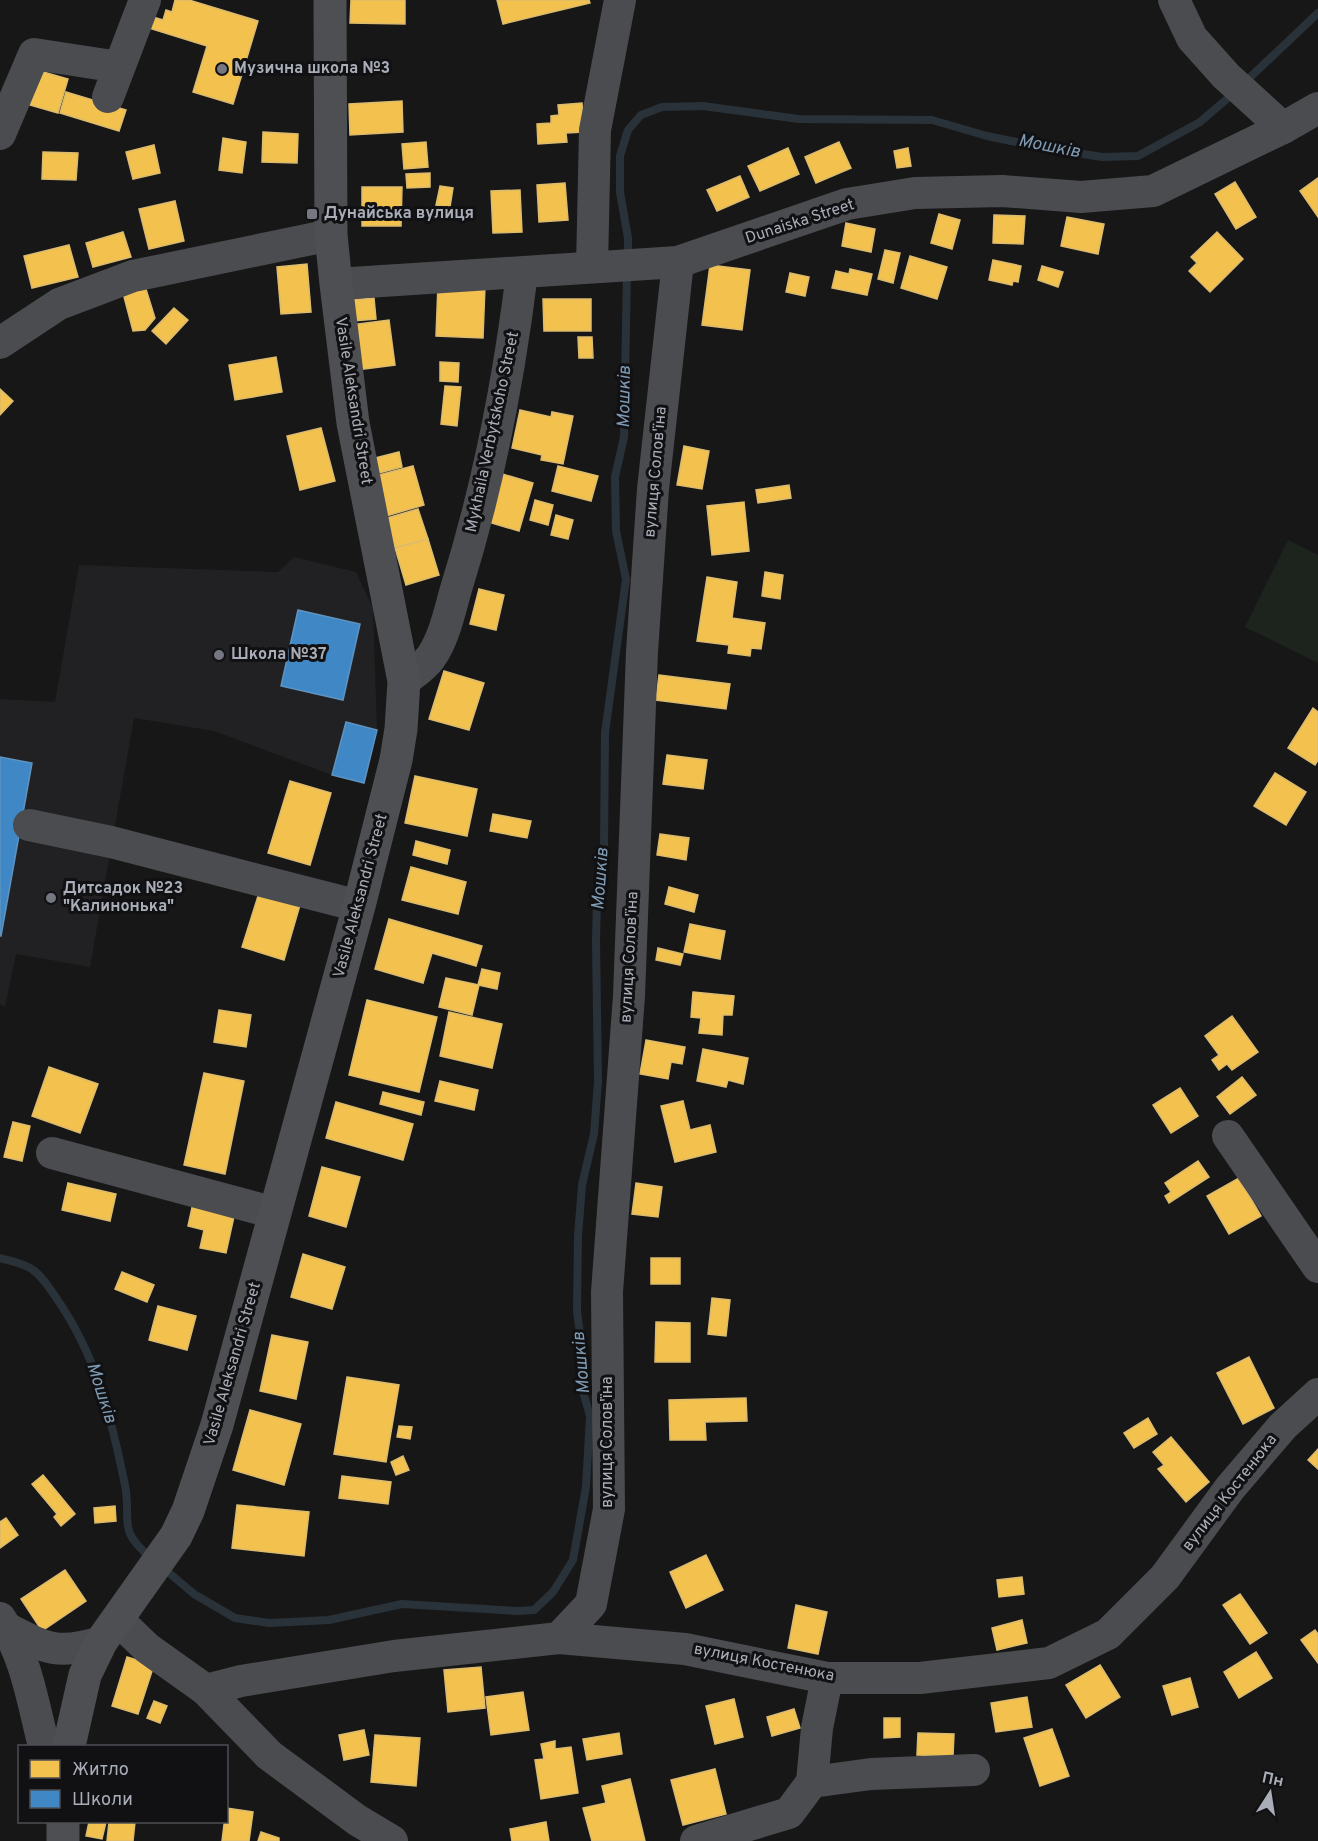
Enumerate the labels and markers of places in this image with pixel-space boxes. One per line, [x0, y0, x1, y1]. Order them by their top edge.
place label: Музична школа №3 [234, 59, 390, 79]
marker: Музична школа №3 [215, 62, 229, 76]
place label: Дунайська вулиця [324, 204, 474, 224]
marker: Дунайська вулиця [305, 207, 319, 221]
place label: Школа №37 [231, 645, 327, 665]
marker: Школа №37 [212, 648, 226, 662]
place label: Дитсадок №23 "Калинонька" [63, 879, 183, 917]
marker: Дитсадок №23 "Калинонька" [44, 891, 58, 905]

